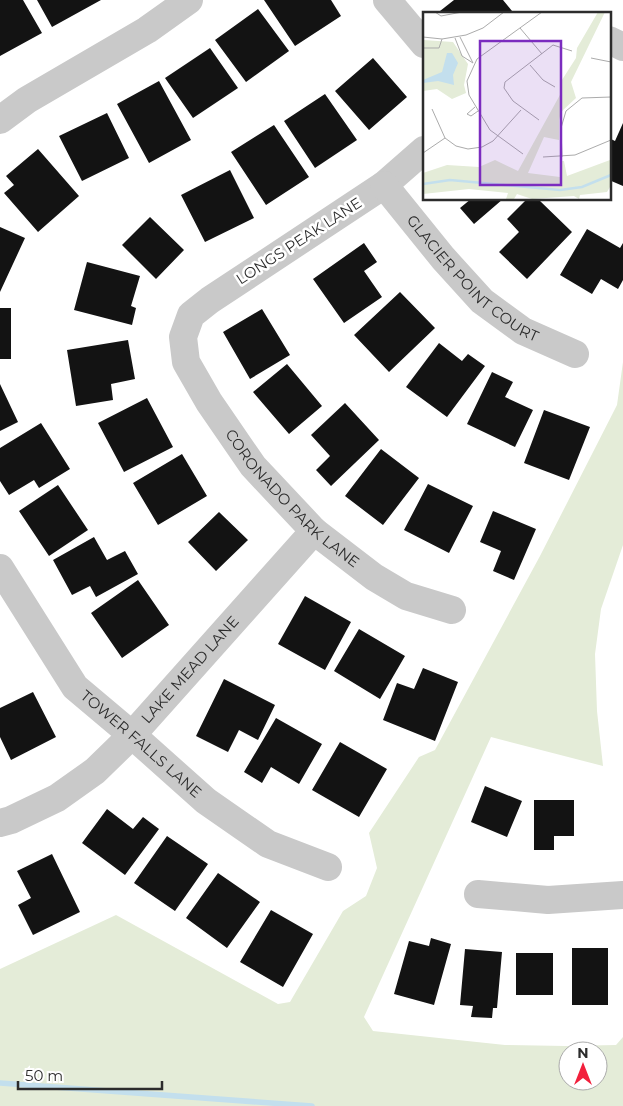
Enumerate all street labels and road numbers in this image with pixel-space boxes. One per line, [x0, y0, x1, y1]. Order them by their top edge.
street label: LONGS PEAK LANE [232, 193, 365, 288]
street label: GLACIER POINT COURT [403, 211, 542, 346]
street label: CORONADO PARK LANE [222, 425, 363, 571]
street label: LAKE MEAD LANE [137, 612, 243, 727]
street label: TOWER FALLS LANE [77, 686, 206, 802]

